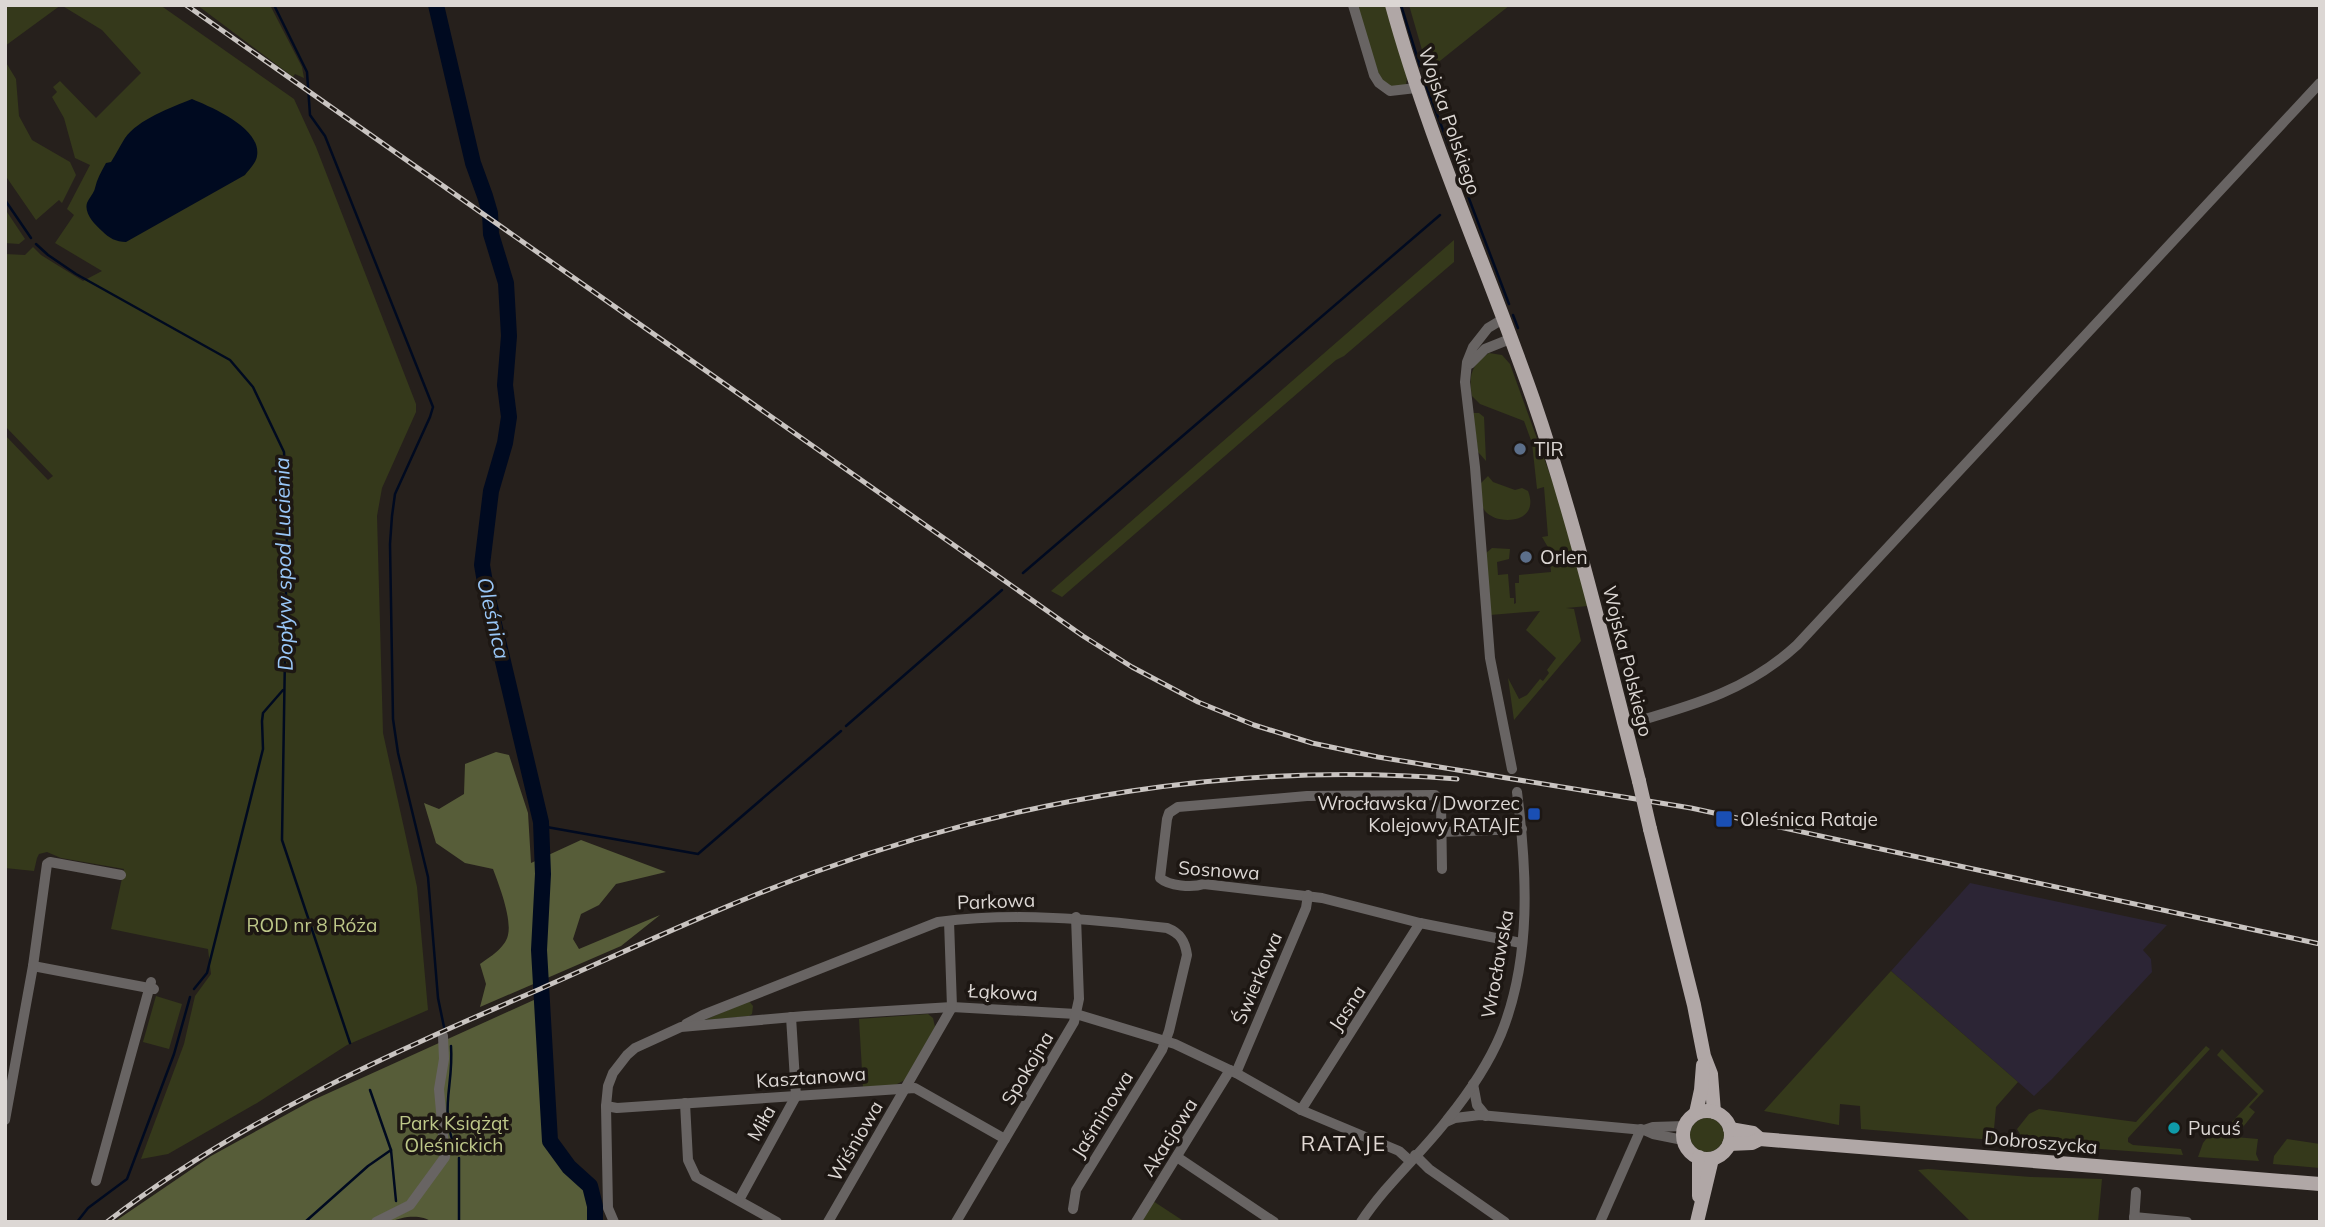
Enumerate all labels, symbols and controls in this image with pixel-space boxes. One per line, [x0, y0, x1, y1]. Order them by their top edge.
street label: Wojska Polskiego [1413, 44, 1487, 198]
place label: TIR [1534, 437, 1564, 461]
marker: TIR [1512, 441, 1528, 457]
water label: Dopływ spod Lucienia [268, 457, 298, 671]
place label: Orlen [1540, 545, 1588, 569]
marker: Orlen [1518, 549, 1534, 565]
water label: Oleśnica [472, 575, 516, 661]
street label: Wojska Polskiego [1598, 583, 1658, 739]
place label: Wrocławska / Dworzec Kolejowy RATAJE [1317, 791, 1520, 837]
marker: Wrocławska / Dworzec Kolejowy RATAJE [1526, 806, 1542, 822]
place label: Oleśnica Rataje [1740, 807, 1878, 831]
marker: Oleśnica Rataje [1714, 809, 1734, 829]
street label: Sosnowa [1177, 855, 1261, 885]
street label: Parkowa [957, 888, 1035, 914]
street label: Wrocławska [1476, 908, 1518, 1020]
park label: ROD nr 8 Róża [246, 913, 378, 937]
street label: Świerkowa [1227, 928, 1287, 1028]
street label: Łąkowa [967, 978, 1038, 1006]
street label: Jasna [1323, 981, 1371, 1035]
street label: Spokojna [996, 1027, 1058, 1109]
street label: Kasztanowa [755, 1061, 867, 1093]
street label: Jaśminowa [1066, 1066, 1138, 1162]
street label: Akacjowa [1136, 1094, 1202, 1180]
street label: Wiśniowa [822, 1096, 888, 1186]
street label: Miła [742, 1101, 780, 1145]
park label: Park Książąt Oleśnickich [399, 1111, 509, 1157]
place label: Pucuś [2188, 1116, 2241, 1140]
marker: Pucuś [2166, 1120, 2182, 1136]
street label: Dobroszycka [1983, 1125, 2099, 1159]
district label: RATAJE [1301, 1130, 1387, 1156]

